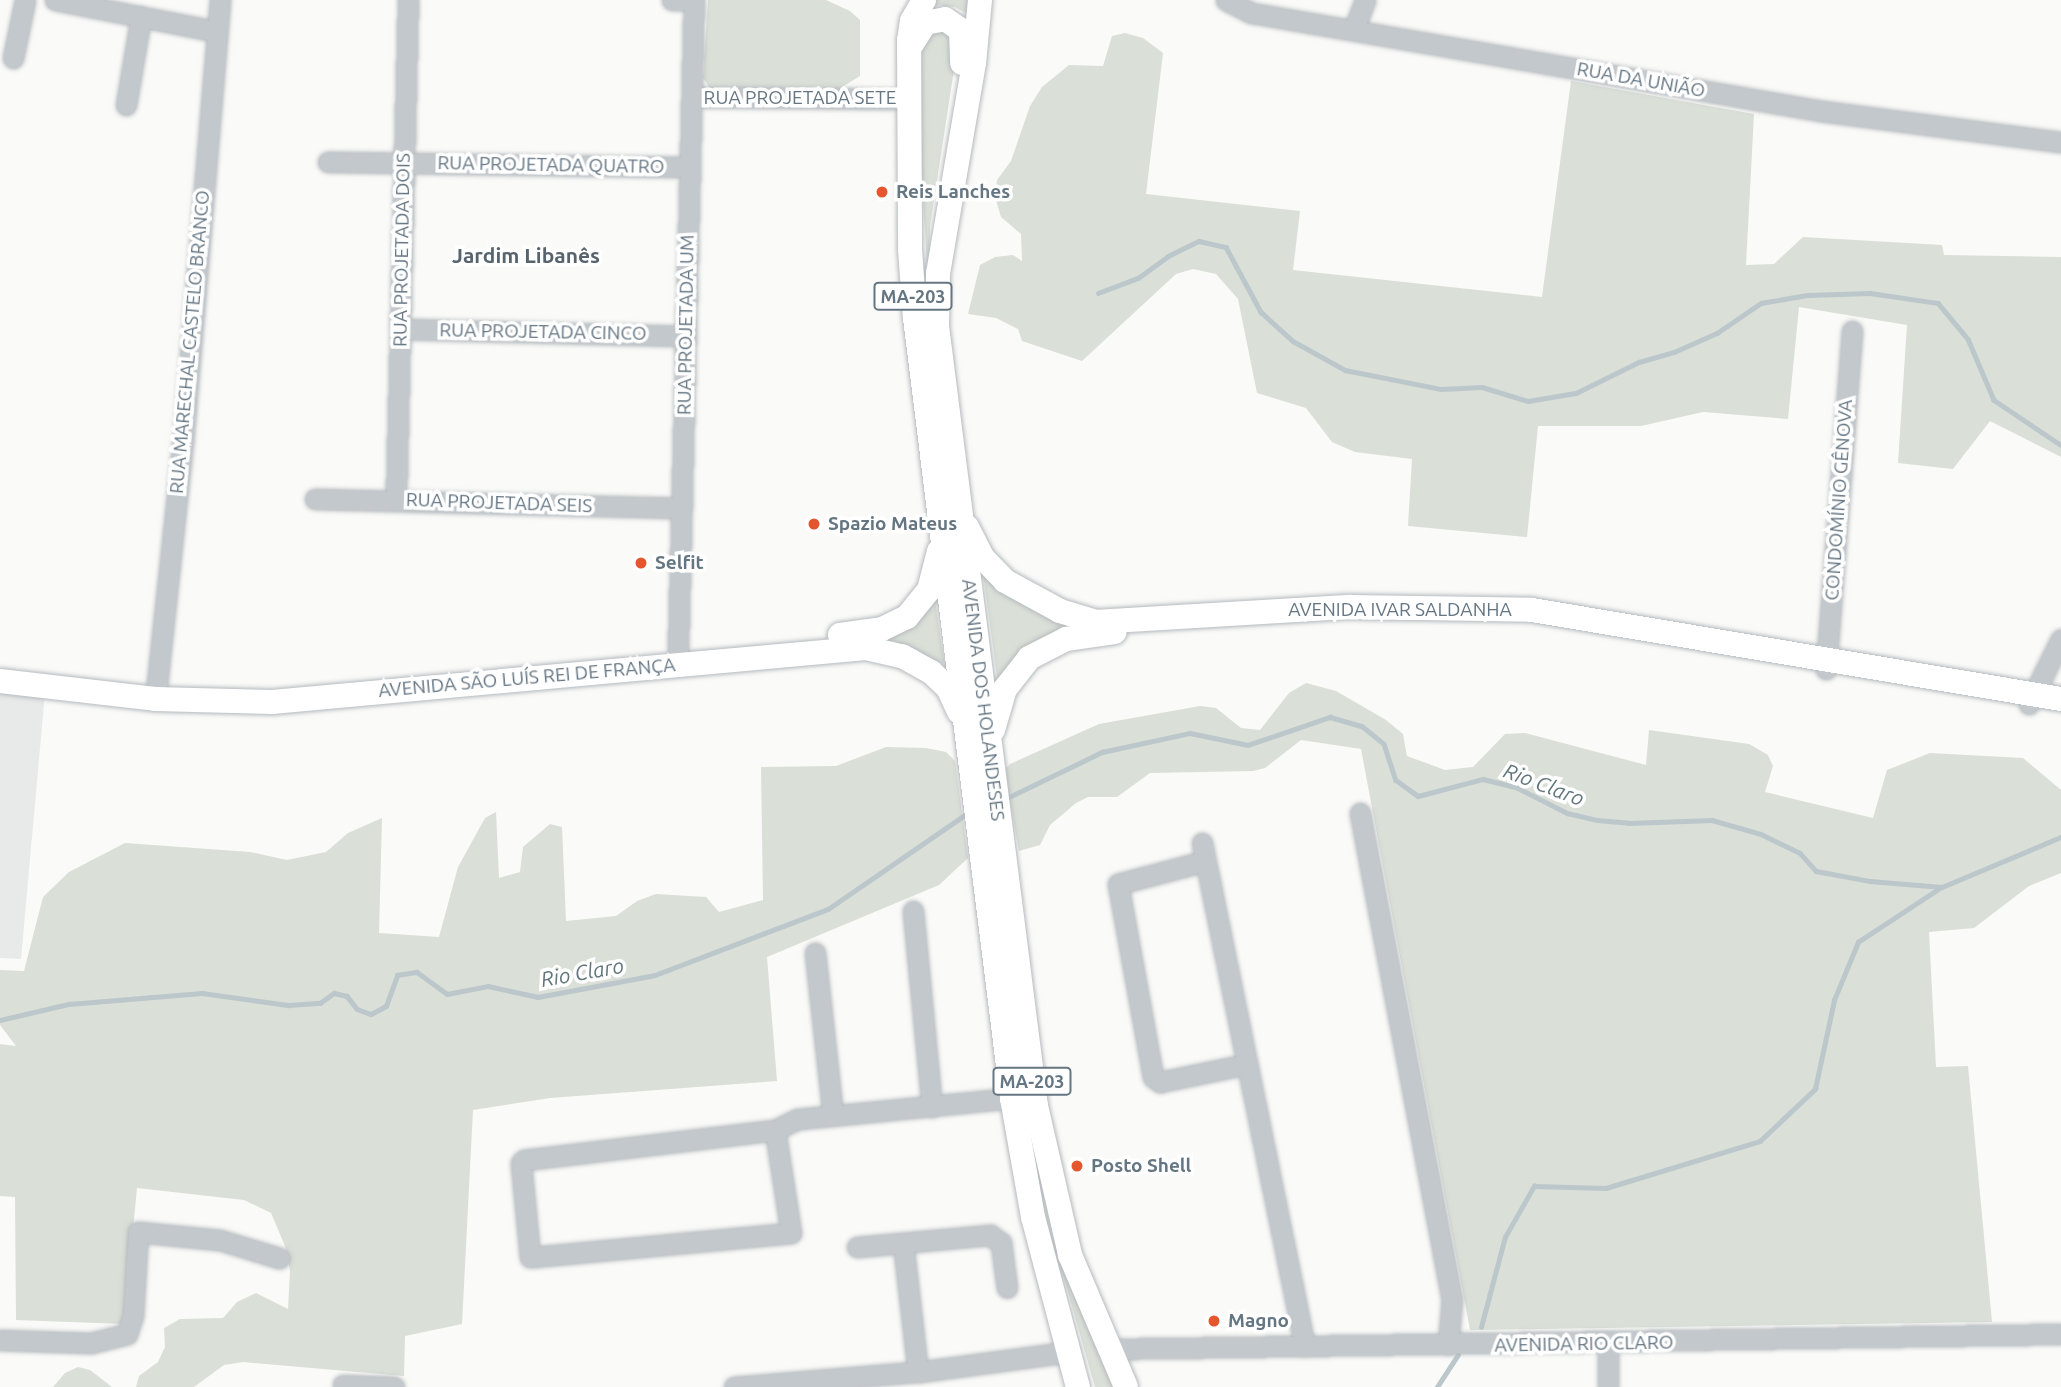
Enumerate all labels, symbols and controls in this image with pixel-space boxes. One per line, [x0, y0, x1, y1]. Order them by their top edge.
street label: RUA DA UNIÃO [1575, 58, 1707, 102]
street label: RUA PROJETADA SETE [704, 87, 896, 109]
street label: RUA PROJETADA QUATRO [437, 152, 665, 178]
street label: RUA PROJETADA DOIS [389, 153, 415, 347]
place label: Reis Lanches [896, 181, 1010, 203]
marker: Reis Lanches [874, 184, 890, 200]
street label: RUA MARECHAL CASTELO BRANCO [165, 189, 215, 495]
street label: RUA PROJETADA UM [673, 235, 699, 415]
district label: Jardim Libanês [452, 242, 600, 268]
road number: MA-203 [873, 282, 953, 310]
street label: RUA PROJETADA CINCO [439, 319, 647, 345]
street label: CONDOMÍNIO GÊNOVA [1821, 399, 1857, 601]
street label: RUA PROJETADA SEIS [405, 488, 593, 518]
place label: Spazio Mateus [828, 513, 957, 535]
marker: Spazio Mateus [806, 516, 822, 532]
place label: Selfit [655, 552, 704, 574]
marker: Selfit [633, 555, 649, 571]
street label: AVENIDA DOS HOLANDESES [957, 578, 1009, 822]
street label: AVENIDA IVAR SALDANHA [1288, 599, 1512, 621]
street label: AVENIDA SÃO LUÍS REI DE FRANÇA [377, 654, 677, 702]
water label: Rio Claro [1500, 757, 1588, 811]
water label: Rio Claro [539, 952, 625, 992]
road number: MA-203 [992, 1066, 1072, 1096]
place label: Posto Shell [1091, 1155, 1191, 1177]
marker: Posto Shell [1069, 1158, 1085, 1174]
place label: Magno [1228, 1310, 1289, 1332]
marker: Magno [1206, 1313, 1222, 1329]
street label: AVENIDA RIO CLARO [1494, 1331, 1674, 1357]

